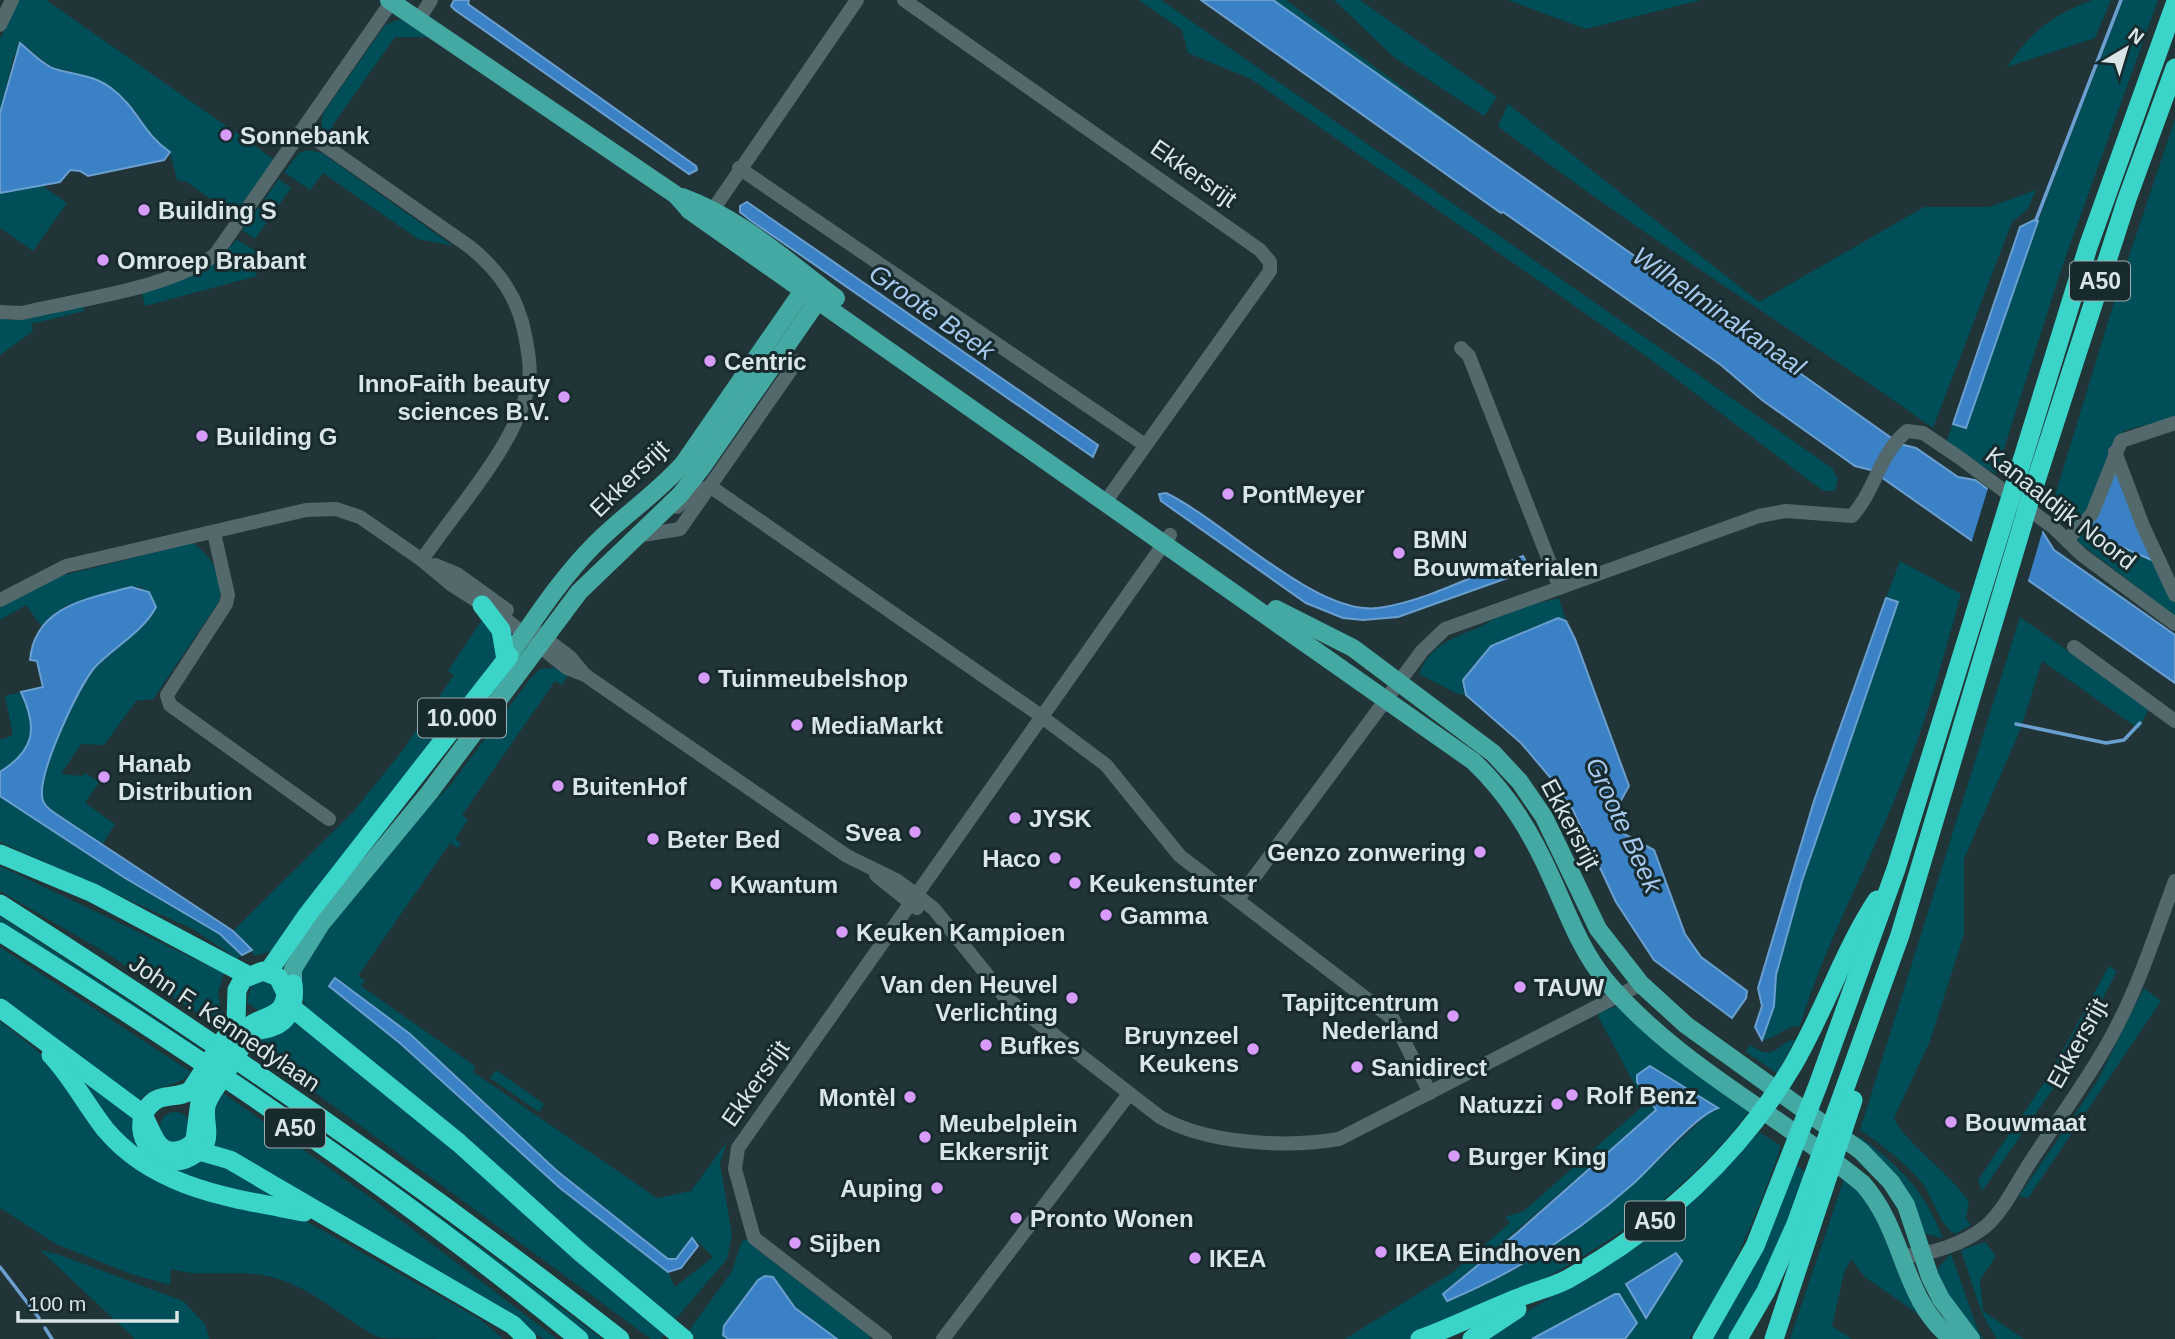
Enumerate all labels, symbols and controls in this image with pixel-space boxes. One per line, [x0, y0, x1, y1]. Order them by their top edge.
north arrow [2091, 14, 2161, 84]
text: N [2124, 23, 2148, 48]
place label: Sonnebank [240, 122, 370, 149]
marker: Sonnebank [218, 127, 234, 143]
street label: Ekkersrijt [1146, 134, 1242, 213]
place label: Building S [158, 197, 277, 224]
marker: Building S [136, 202, 152, 218]
water label: Wilhelminakanaal [1627, 240, 1812, 382]
place label: Omroep Brabant [117, 247, 306, 274]
marker: Omroep Brabant [95, 252, 111, 268]
water label: Groote Beek [864, 258, 1002, 367]
road number: A50 [2070, 262, 2130, 300]
place label: Centric [724, 348, 807, 375]
marker: Centric [702, 353, 718, 369]
place label: InnoFaith beauty sciences B.V. [358, 370, 551, 425]
marker: InnoFaith beauty sciences B.V. [556, 389, 572, 405]
place label: Building G [216, 423, 337, 450]
marker: Building G [194, 428, 210, 444]
street label: Ekkersrijt [584, 434, 674, 522]
street label: Kanaaldijk Noord [1981, 441, 2141, 575]
place label: PontMeyer [1242, 481, 1365, 508]
marker: PontMeyer [1220, 486, 1236, 502]
place label: BMN Bouwmaterialen [1413, 526, 1598, 581]
marker: BMN Bouwmaterialen [1391, 545, 1407, 561]
place label: Tuinmeubelshop [718, 665, 908, 692]
marker: Tuinmeubelshop [696, 670, 712, 686]
road number: 10.000 [418, 698, 506, 738]
place label: MediaMarkt [811, 712, 943, 739]
marker: MediaMarkt [789, 717, 805, 733]
place label: Hanab Distribution [118, 750, 253, 805]
water label: Groote Beek [1580, 753, 1669, 899]
marker: Hanab Distribution [96, 769, 112, 785]
place label: BuitenHof [572, 773, 688, 800]
street label: Ekkersrijt [1536, 774, 1606, 874]
marker: BuitenHof [550, 778, 566, 794]
place label: JYSK [1029, 805, 1092, 832]
marker: JYSK [1007, 810, 1023, 826]
place label: Svea [845, 819, 902, 846]
marker: Svea [907, 824, 923, 840]
place label: Beter Bed [667, 826, 780, 853]
marker: Beter Bed [645, 831, 661, 847]
place label: Genzo zonwering [1267, 839, 1466, 866]
marker: Genzo zonwering [1472, 844, 1488, 860]
place label: Haco [982, 845, 1041, 872]
marker: Haco [1047, 850, 1063, 866]
place label: Keukenstunter [1089, 870, 1257, 897]
place label: Kwantum [730, 871, 838, 898]
marker: Keukenstunter [1067, 875, 1083, 891]
marker: Kwantum [708, 876, 724, 892]
place label: Gamma [1120, 902, 1209, 929]
marker: Gamma [1098, 907, 1114, 923]
place label: Keuken Kampioen [856, 919, 1065, 946]
marker: Keuken Kampioen [834, 924, 850, 940]
street label: John F. Kennedylaan [125, 949, 325, 1097]
place label: Van den Heuvel Verlichting [881, 971, 1058, 1026]
place label: TAUW [1534, 974, 1605, 1001]
marker: TAUW [1512, 979, 1528, 995]
place label: Tapijtcentrum Nederland [1282, 989, 1439, 1044]
marker: Van den Heuvel Verlichting [1064, 990, 1080, 1006]
street label: Ekkersrijt [2041, 993, 2113, 1093]
marker: Tapijtcentrum Nederland [1445, 1008, 1461, 1024]
place label: Bruynzeel Keukens [1124, 1022, 1239, 1077]
place label: Bufkes [1000, 1032, 1080, 1059]
street label: Ekkersrijt [716, 1035, 795, 1131]
marker: Bufkes [978, 1037, 994, 1053]
marker: Bruynzeel Keukens [1245, 1041, 1261, 1057]
place label: Sanidirect [1371, 1054, 1487, 1081]
marker: Sanidirect [1349, 1059, 1365, 1075]
place label: Rolf Benz [1586, 1082, 1697, 1109]
place label: Montèl [819, 1084, 896, 1111]
marker: Rolf Benz [1564, 1087, 1580, 1103]
marker: Montèl [902, 1089, 918, 1105]
place label: Natuzzi [1459, 1091, 1543, 1118]
marker: Natuzzi [1549, 1096, 1565, 1112]
road number: A50 [265, 1108, 325, 1148]
place label: Bouwmaat [1965, 1109, 2086, 1136]
place label: Meubelplein Ekkersrijt [939, 1110, 1078, 1165]
marker: Bouwmaat [1943, 1114, 1959, 1130]
marker: Meubelplein Ekkersrijt [917, 1129, 933, 1145]
place label: Burger King [1468, 1143, 1607, 1170]
marker: Burger King [1446, 1148, 1462, 1164]
place label: Auping [840, 1175, 923, 1202]
marker: Auping [929, 1180, 945, 1196]
road number: A50 [1625, 1202, 1685, 1240]
place label: Pronto Wonen [1030, 1205, 1194, 1232]
marker: Pronto Wonen [1008, 1210, 1024, 1226]
place label: Sijben [809, 1230, 881, 1257]
marker: Sijben [787, 1235, 803, 1251]
place label: IKEA Eindhoven [1395, 1239, 1581, 1266]
marker: IKEA Eindhoven [1373, 1244, 1389, 1260]
place label: IKEA [1209, 1245, 1266, 1272]
marker: IKEA [1187, 1250, 1203, 1266]
scale bar [18, 1280, 177, 1324]
text: 100 m [28, 1292, 86, 1315]

